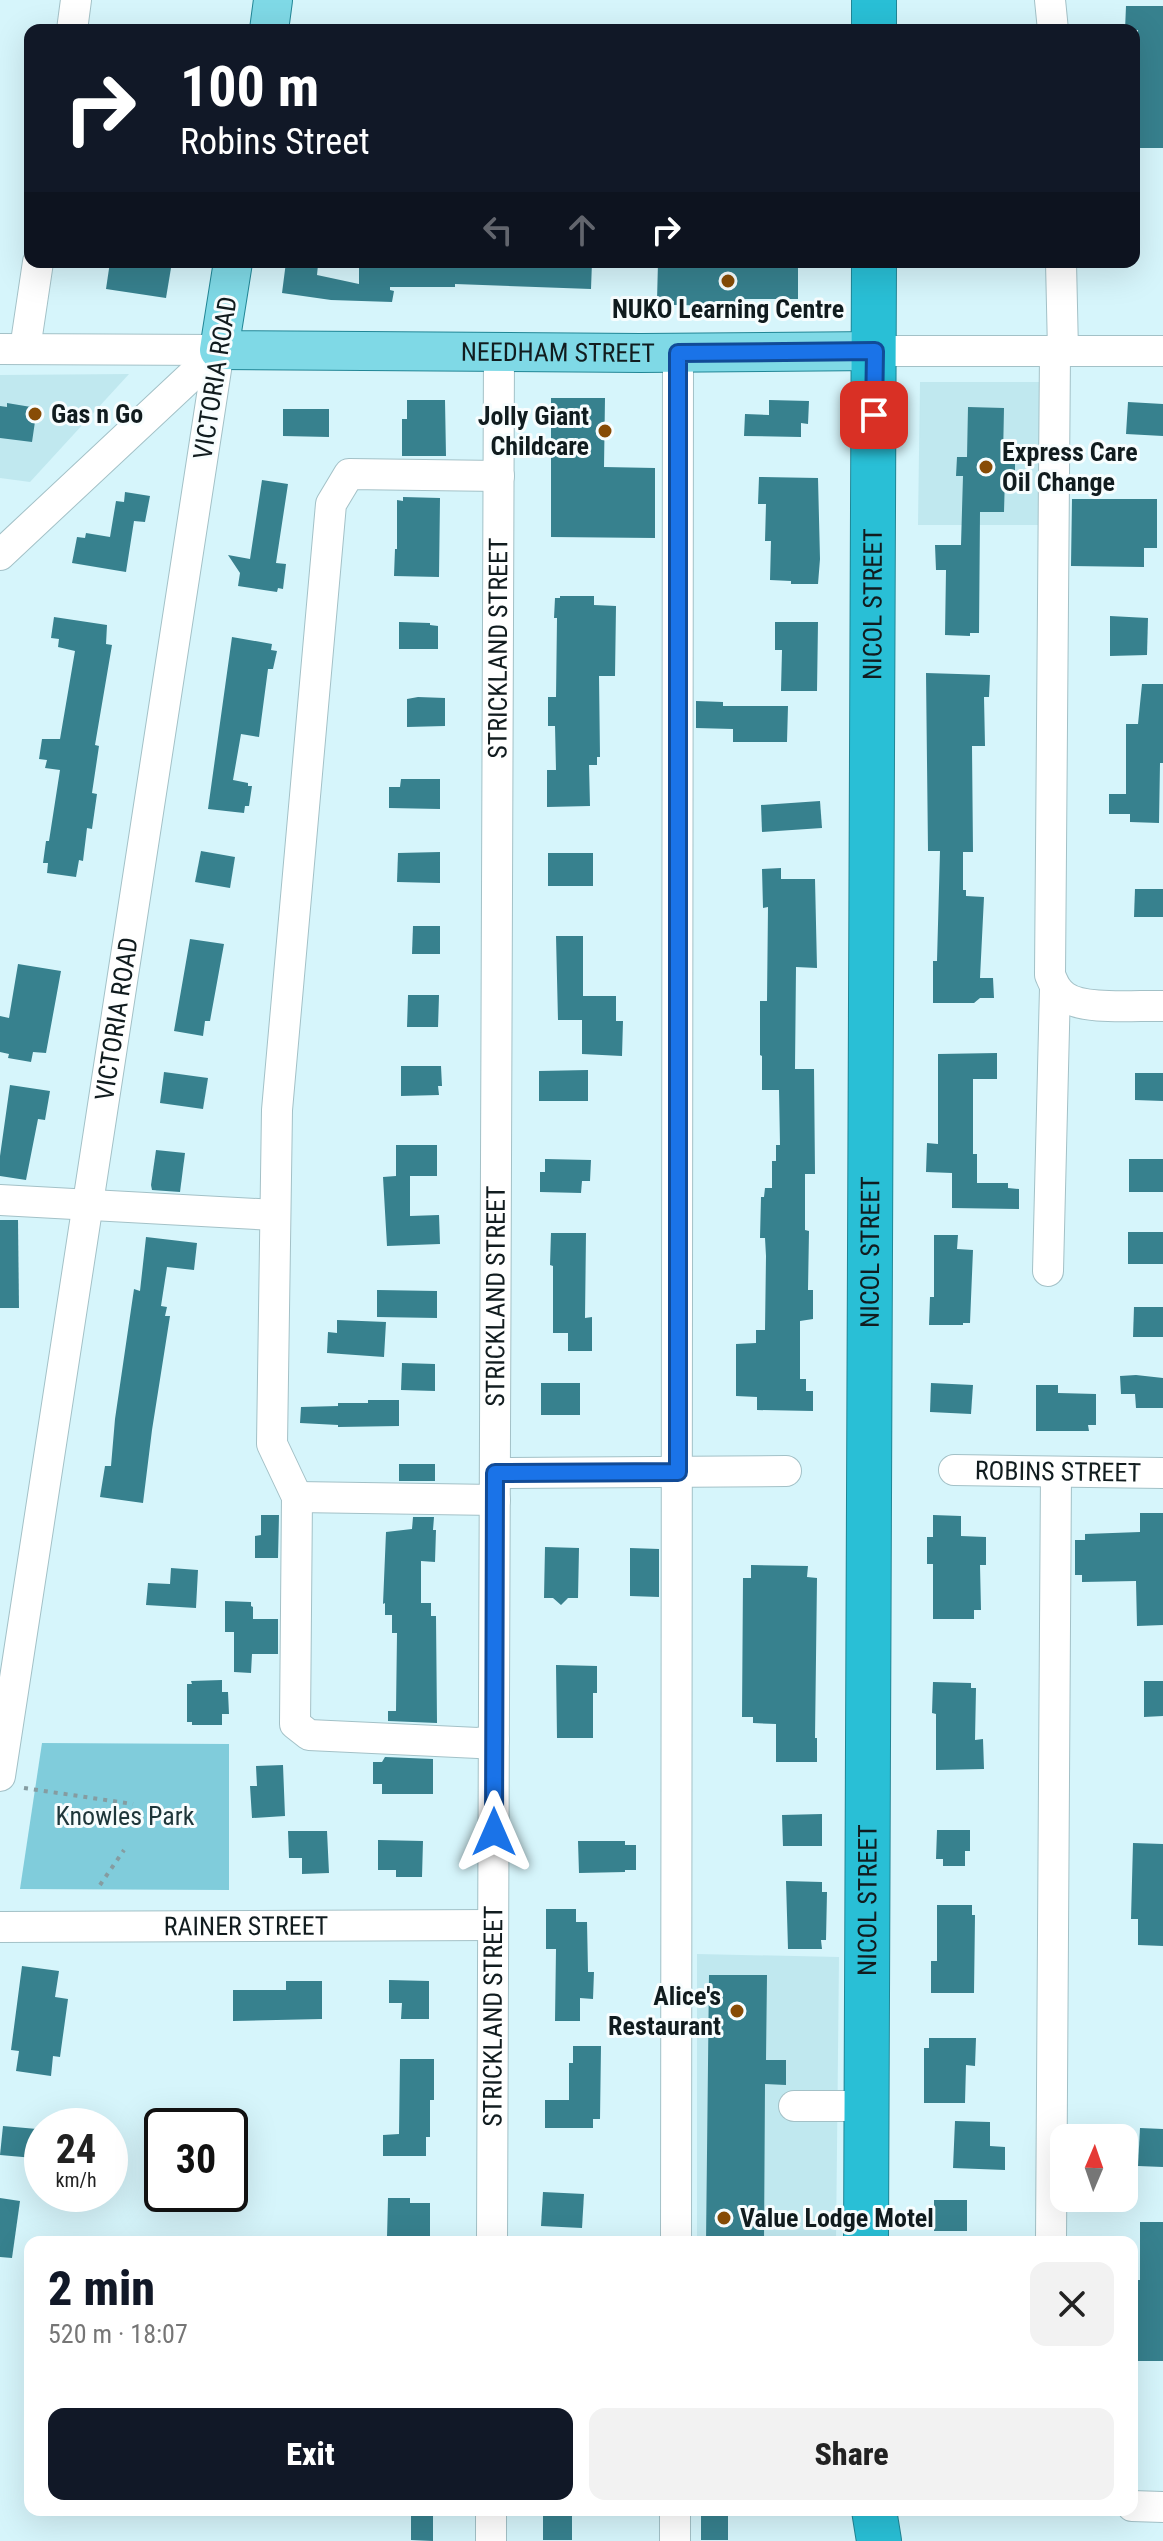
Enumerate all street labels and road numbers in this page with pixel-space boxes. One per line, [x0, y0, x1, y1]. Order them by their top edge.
street label: VICTORIA ROAD [187, 294, 243, 462]
street label: NEEDHAM STREET [461, 337, 655, 368]
street label: NICOL STREET [857, 528, 888, 680]
street label: STRICKLAND STREET [482, 537, 513, 759]
street label: VICTORIA ROAD [89, 935, 144, 1103]
street label: NICOL STREET [855, 1176, 885, 1328]
street label: STRICKLAND STREET [480, 1185, 511, 1407]
street label: ROBINS STREET [975, 1455, 1141, 1488]
street label: NICOL STREET [852, 1824, 883, 1976]
street label: STRICKLAND STREET [477, 1905, 508, 2127]
street label: RAINER STREET [164, 1911, 328, 1941]

